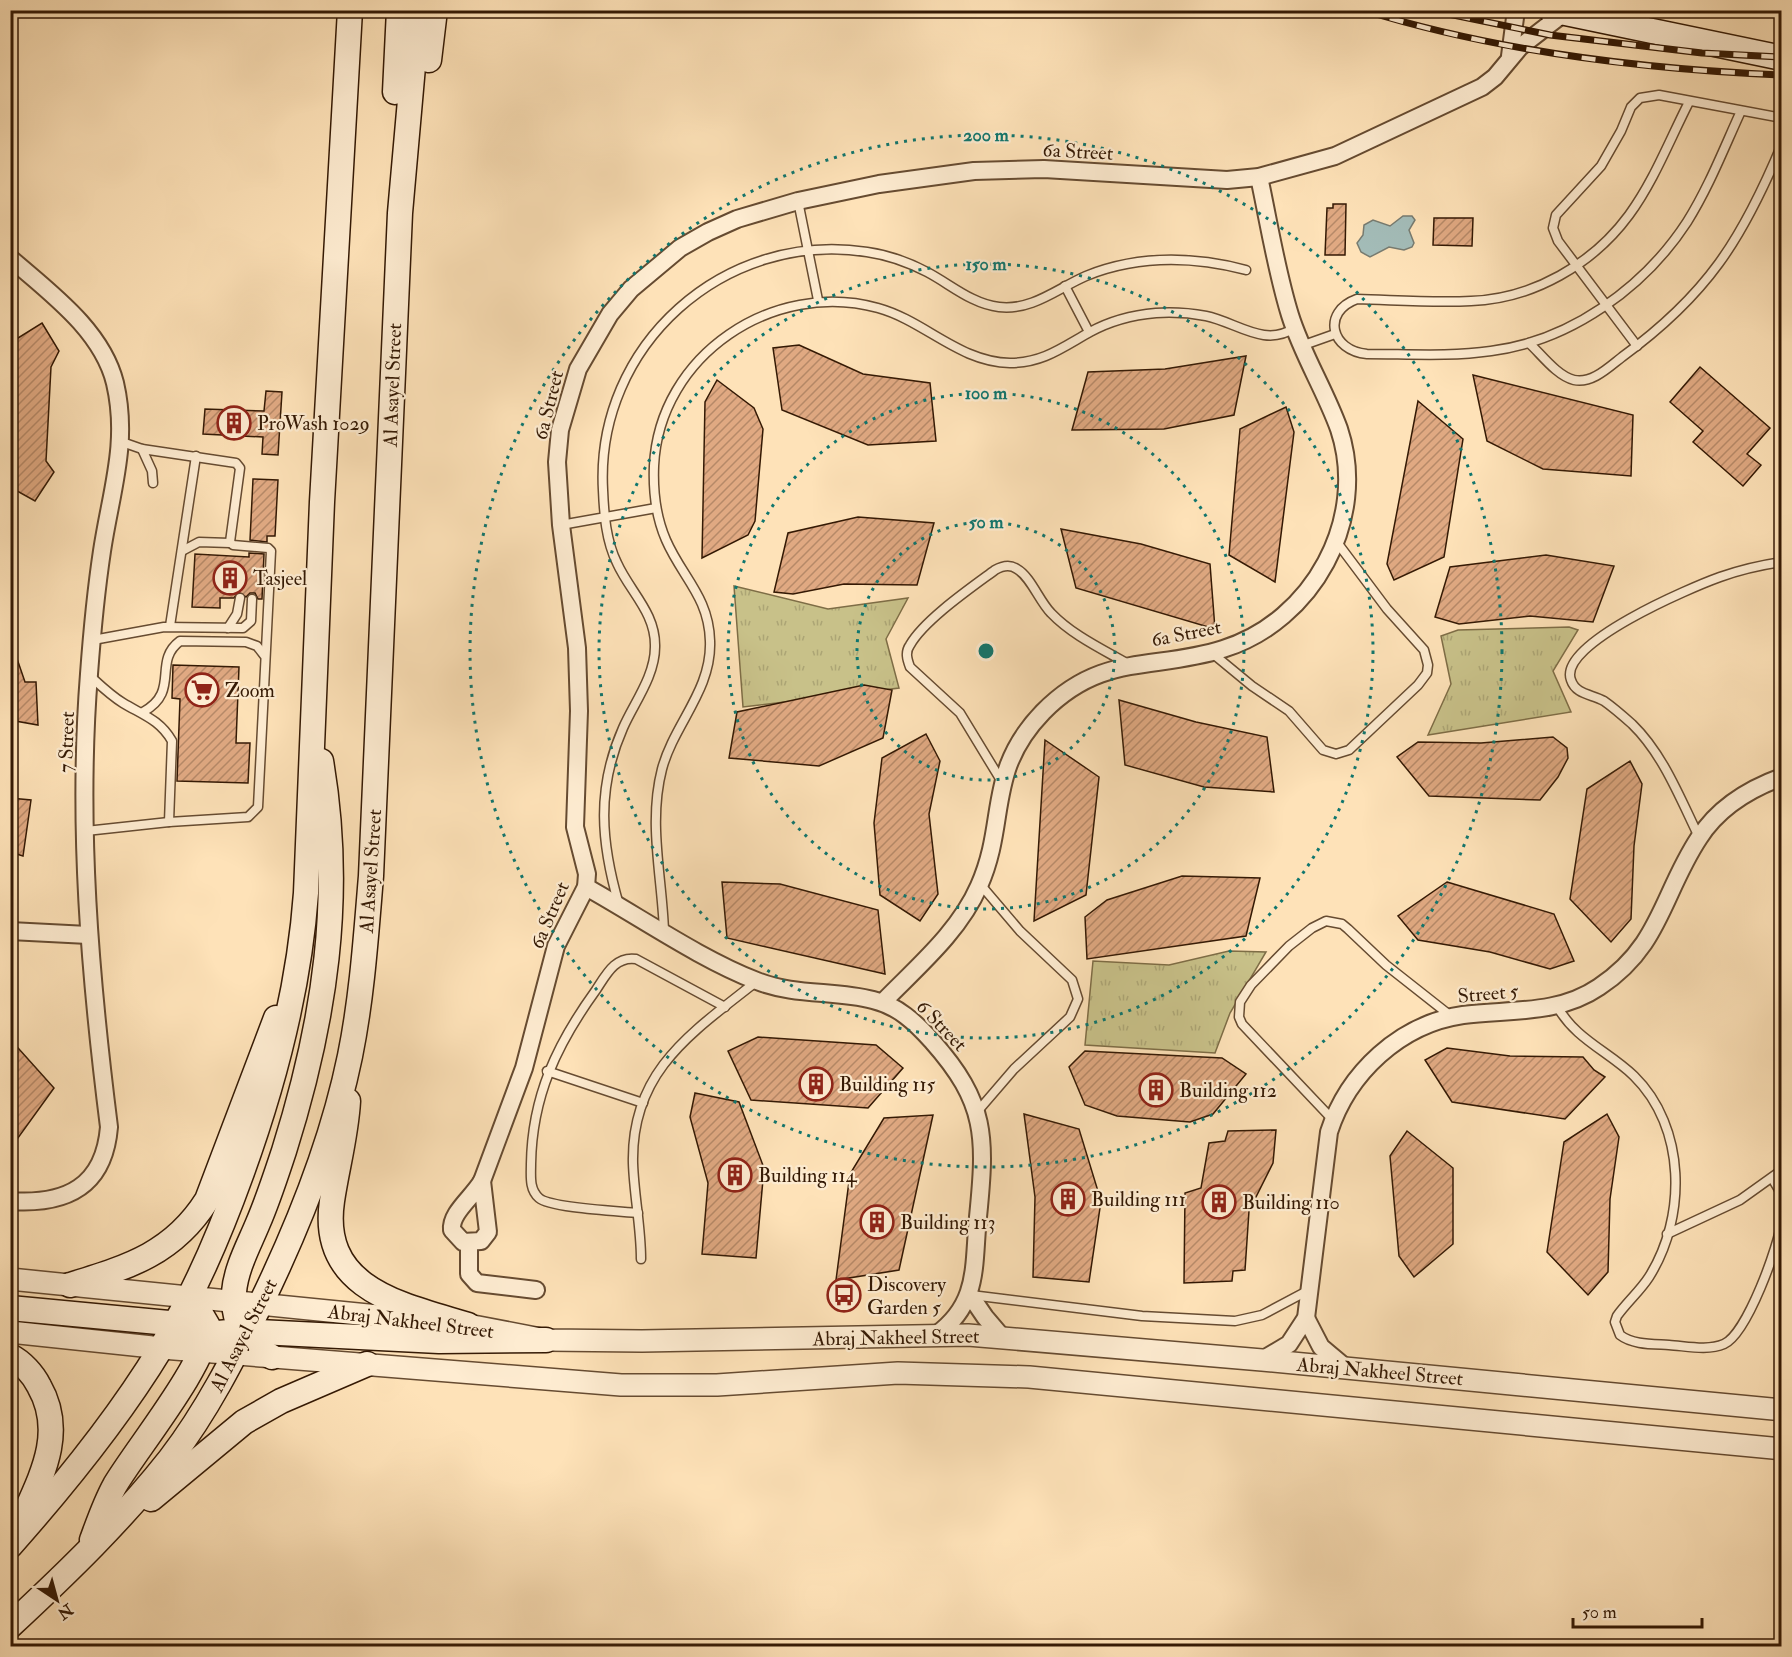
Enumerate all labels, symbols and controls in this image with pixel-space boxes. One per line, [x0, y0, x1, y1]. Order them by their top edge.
text: 200 m [963, 124, 1010, 147]
street label: 6a Street [1042, 137, 1114, 166]
text: 150 m [965, 253, 1008, 276]
street label: Al Asayel Street [378, 322, 407, 449]
street label: 6a Street [528, 367, 569, 442]
text: 100 m [965, 382, 1008, 405]
building icon: ProWash 1029 [216, 405, 252, 441]
place label: ProWash 1029 [257, 411, 370, 436]
text: 50 m [969, 511, 1004, 534]
building icon: Tasjeel [212, 560, 248, 596]
place label: Tasjeel [253, 566, 307, 591]
street label: 6a Street [1149, 614, 1224, 653]
centre of rings [976, 641, 996, 661]
supermarket icon: Zoom [184, 672, 220, 708]
place label: Zoom [225, 678, 275, 703]
street label: 7 Street [53, 710, 80, 773]
street label: Al Asayel Street [354, 808, 387, 935]
street label: 6a Street [524, 877, 575, 953]
street label: Street 5 [1456, 978, 1520, 1009]
street label: 6 Street [911, 994, 973, 1057]
building icon: Building 115 [798, 1066, 834, 1102]
place label: Building 115 [839, 1072, 936, 1097]
building icon: Building 112 [1138, 1072, 1174, 1108]
place label: Building 112 [1179, 1078, 1277, 1103]
building icon: Building 114 [717, 1157, 753, 1193]
place label: Building 114 [758, 1163, 858, 1188]
building icon: Building 111 [1050, 1181, 1086, 1217]
building icon: Building 110 [1201, 1184, 1237, 1220]
place label: Building 111 [1091, 1187, 1186, 1212]
place label: Building 110 [1242, 1190, 1340, 1215]
building icon: Building 113 [859, 1204, 895, 1240]
place label: Building 113 [900, 1210, 995, 1235]
place label: Discovery Garden 5 [867, 1272, 947, 1320]
street label: Al Asayel Street [204, 1274, 283, 1397]
bus stop icon: Discovery Garden 5 [826, 1277, 862, 1313]
street label: Abraj Nakheel Street [326, 1299, 496, 1344]
street label: Abraj Nakheel Street [811, 1324, 980, 1351]
street label: Abraj Nakheel Street [1295, 1352, 1465, 1391]
north arrow [27, 1570, 87, 1630]
scale bar [1573, 1591, 1702, 1629]
text: N [53, 1598, 78, 1624]
text: 50 m [1582, 1601, 1617, 1624]

